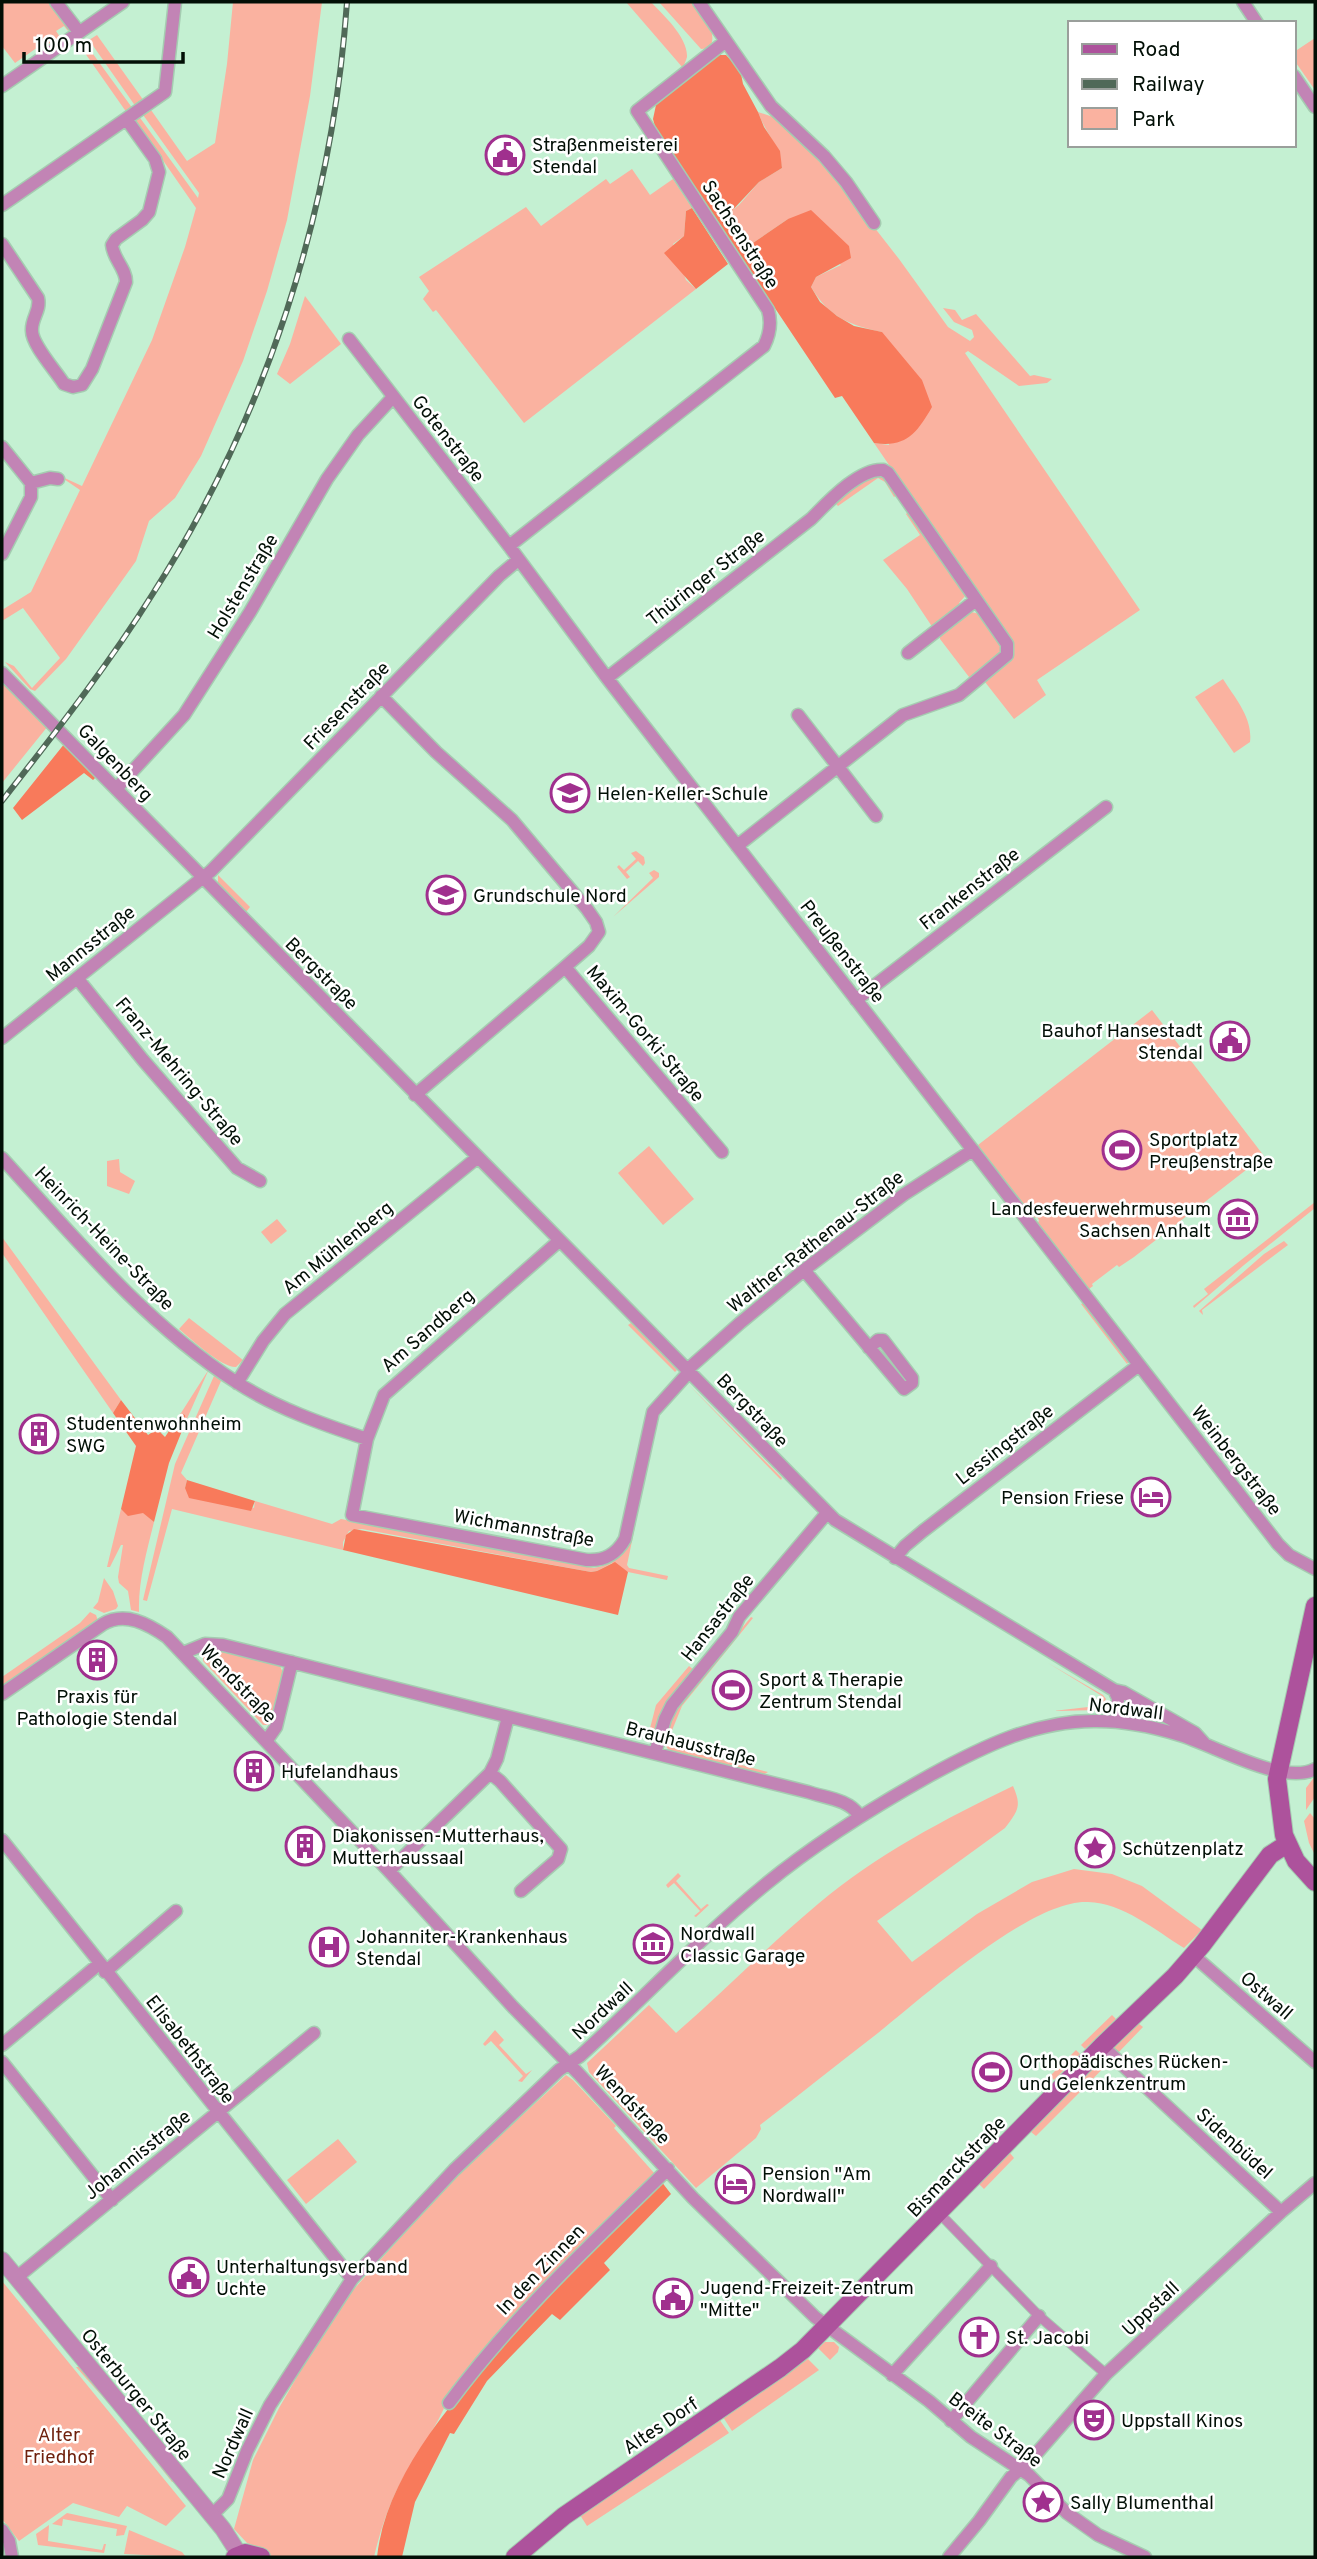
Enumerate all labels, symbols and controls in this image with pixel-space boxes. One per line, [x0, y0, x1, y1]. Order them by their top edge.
scale bar [24, 21, 184, 65]
legend [1068, 21, 1296, 147]
text: 100 m [35, 33, 92, 60]
text: Road [1132, 37, 1181, 64]
text: Railway [1132, 72, 1205, 99]
text: Park [1132, 107, 1175, 134]
public building icon: Straßenmeisterei Stendal [484, 134, 526, 176]
place label: Straßenmeisterei Stendal [532, 134, 678, 180]
street label: Sachsenstraße [695, 176, 783, 294]
street label: Gotenstraße [406, 391, 489, 488]
street label: Thüringer Straße [642, 525, 770, 632]
street label: Holstenstraße [203, 530, 285, 644]
street label: Friesenstraße [299, 657, 396, 756]
street label: Galgenberg [72, 720, 157, 807]
school or university icon: Helen-Keller-Schule [549, 772, 591, 814]
place label: Helen-Keller-Schule [597, 783, 768, 807]
street label: Frankenstraße [915, 843, 1025, 936]
school or university icon: Grundschule Nord [425, 874, 467, 916]
place label: Grundschule Nord [473, 885, 627, 909]
street label: Preußenstraße [794, 896, 889, 1009]
street label: Mannsstraße [42, 901, 141, 988]
street label: Bergstraße [279, 933, 362, 1016]
street label: Maxim-Gorki-Straße [580, 961, 709, 1108]
street label: Franz-Mehring-Straße [109, 993, 248, 1152]
place label: Bauhof Hansestadt Stendal [1041, 1020, 1203, 1066]
public building icon: Bauhof Hansestadt Stendal [1209, 1020, 1251, 1062]
sports icon: Sportplatz Preußenstraße [1101, 1129, 1143, 1171]
place label: Sportplatz Preußenstraße [1149, 1129, 1273, 1175]
street label: Heinrich-Heine-Straße [28, 1162, 179, 1317]
street label: Walther-Rathenau-Straße [723, 1166, 909, 1319]
street label: Am Mühlenberg [278, 1197, 398, 1300]
place label: Landesfeuerwehrmuseum Sachsen Anhalt [991, 1198, 1211, 1244]
museum icon: Landesfeuerwehrmuseum Sachsen Anhalt [1217, 1198, 1259, 1240]
street label: Am Sandberg [377, 1284, 480, 1379]
street label: Bergstraße [710, 1369, 793, 1453]
street label: Lessingstraße [951, 1400, 1059, 1491]
street label: Weinbergstraße [1185, 1401, 1286, 1521]
building icon: Studentenwohnheim SWG [18, 1413, 60, 1455]
place label: Studentenwohnheim SWG [66, 1413, 242, 1459]
hotel icon: Pension Friese [1130, 1476, 1172, 1518]
place label: Pension Friese [1001, 1487, 1124, 1511]
street label: Wichmannstraße [452, 1505, 596, 1553]
street label: Hansastraße [677, 1569, 760, 1667]
building icon: Praxis für Pathologie Stendal [76, 1639, 118, 1681]
street label: Wendstraße [194, 1640, 281, 1729]
sports icon: Sport & Therapie Zentrum Stendal [711, 1669, 753, 1711]
place label: Sport & Therapie Zentrum Stendal [759, 1669, 903, 1715]
place label: Praxis für Pathologie Stendal [16, 1686, 178, 1732]
street label: Nordwall [1087, 1694, 1164, 1726]
street label: Brauhausstraße [623, 1717, 758, 1773]
building icon: Hufelandhaus [233, 1750, 275, 1792]
place label: Hufelandhaus [281, 1761, 398, 1785]
building icon: Diakonissen-Mutterhaus, Mutterhaussaal [284, 1825, 326, 1867]
place label: Diakonissen-Mutterhaus, Mutterhaussaal [332, 1825, 544, 1871]
place icon: Schützenplatz [1074, 1827, 1116, 1869]
place label: Schützenplatz [1122, 1838, 1244, 1862]
museum icon: Nordwall Classic Garage [632, 1923, 674, 1965]
place label: Nordwall Classic Garage [680, 1923, 805, 1969]
hospital icon: Johanniter-Krankenhaus Stendal [308, 1926, 350, 1968]
place label: Johanniter-Krankenhaus Stendal [356, 1926, 568, 1972]
street label: Ostwall [1234, 1967, 1297, 2026]
street label: Nordwall [568, 1977, 639, 2046]
street label: Elisabethstraße [140, 1991, 239, 2109]
sports icon: Orthopädisches Rücken- und Gelenkzentrum [971, 2051, 1013, 2093]
place label: Orthopädisches Rücken- und Gelenkzentrum [1019, 2051, 1229, 2097]
street label: Wendstraße [588, 2060, 675, 2150]
street label: Sidenbüdel [1190, 2104, 1277, 2185]
street label: Johannisstraße [80, 2105, 196, 2206]
street label: Bismarckstraße [903, 2112, 1012, 2223]
hotel icon: Pension "Am Nordwall" [714, 2163, 756, 2205]
place label: Pension "Am Nordwall" [762, 2163, 871, 2209]
street label: In den Zinnen [492, 2220, 591, 2321]
public building icon: Unterhaltungsverband Uchte [168, 2256, 210, 2298]
place label: Unterhaltungsverband Uchte [216, 2256, 408, 2302]
public building icon: Jugend-Freizeit-Zentrum "Mitte" [652, 2277, 694, 2319]
place label: Jugend-Freizeit-Zentrum "Mitte" [700, 2277, 914, 2323]
street label: Uppstall [1118, 2277, 1185, 2342]
church icon: St. Jacobi [958, 2316, 1000, 2358]
street label: Osterburger Straße [75, 2324, 196, 2466]
place label: St. Jacobi [1006, 2327, 1089, 2351]
street label: Breite Straße [943, 2387, 1047, 2474]
street label: Altes Dorf [619, 2392, 704, 2460]
theatre icon: Uppstall Kinos [1073, 2399, 1115, 2441]
street label: Nordwall [208, 2405, 260, 2483]
place label: Uppstall Kinos [1121, 2410, 1243, 2434]
park label: Alter Friedhof [24, 2424, 95, 2470]
place icon: Sally Blumenthal [1022, 2481, 1064, 2523]
place label: Sally Blumenthal [1070, 2492, 1214, 2516]

